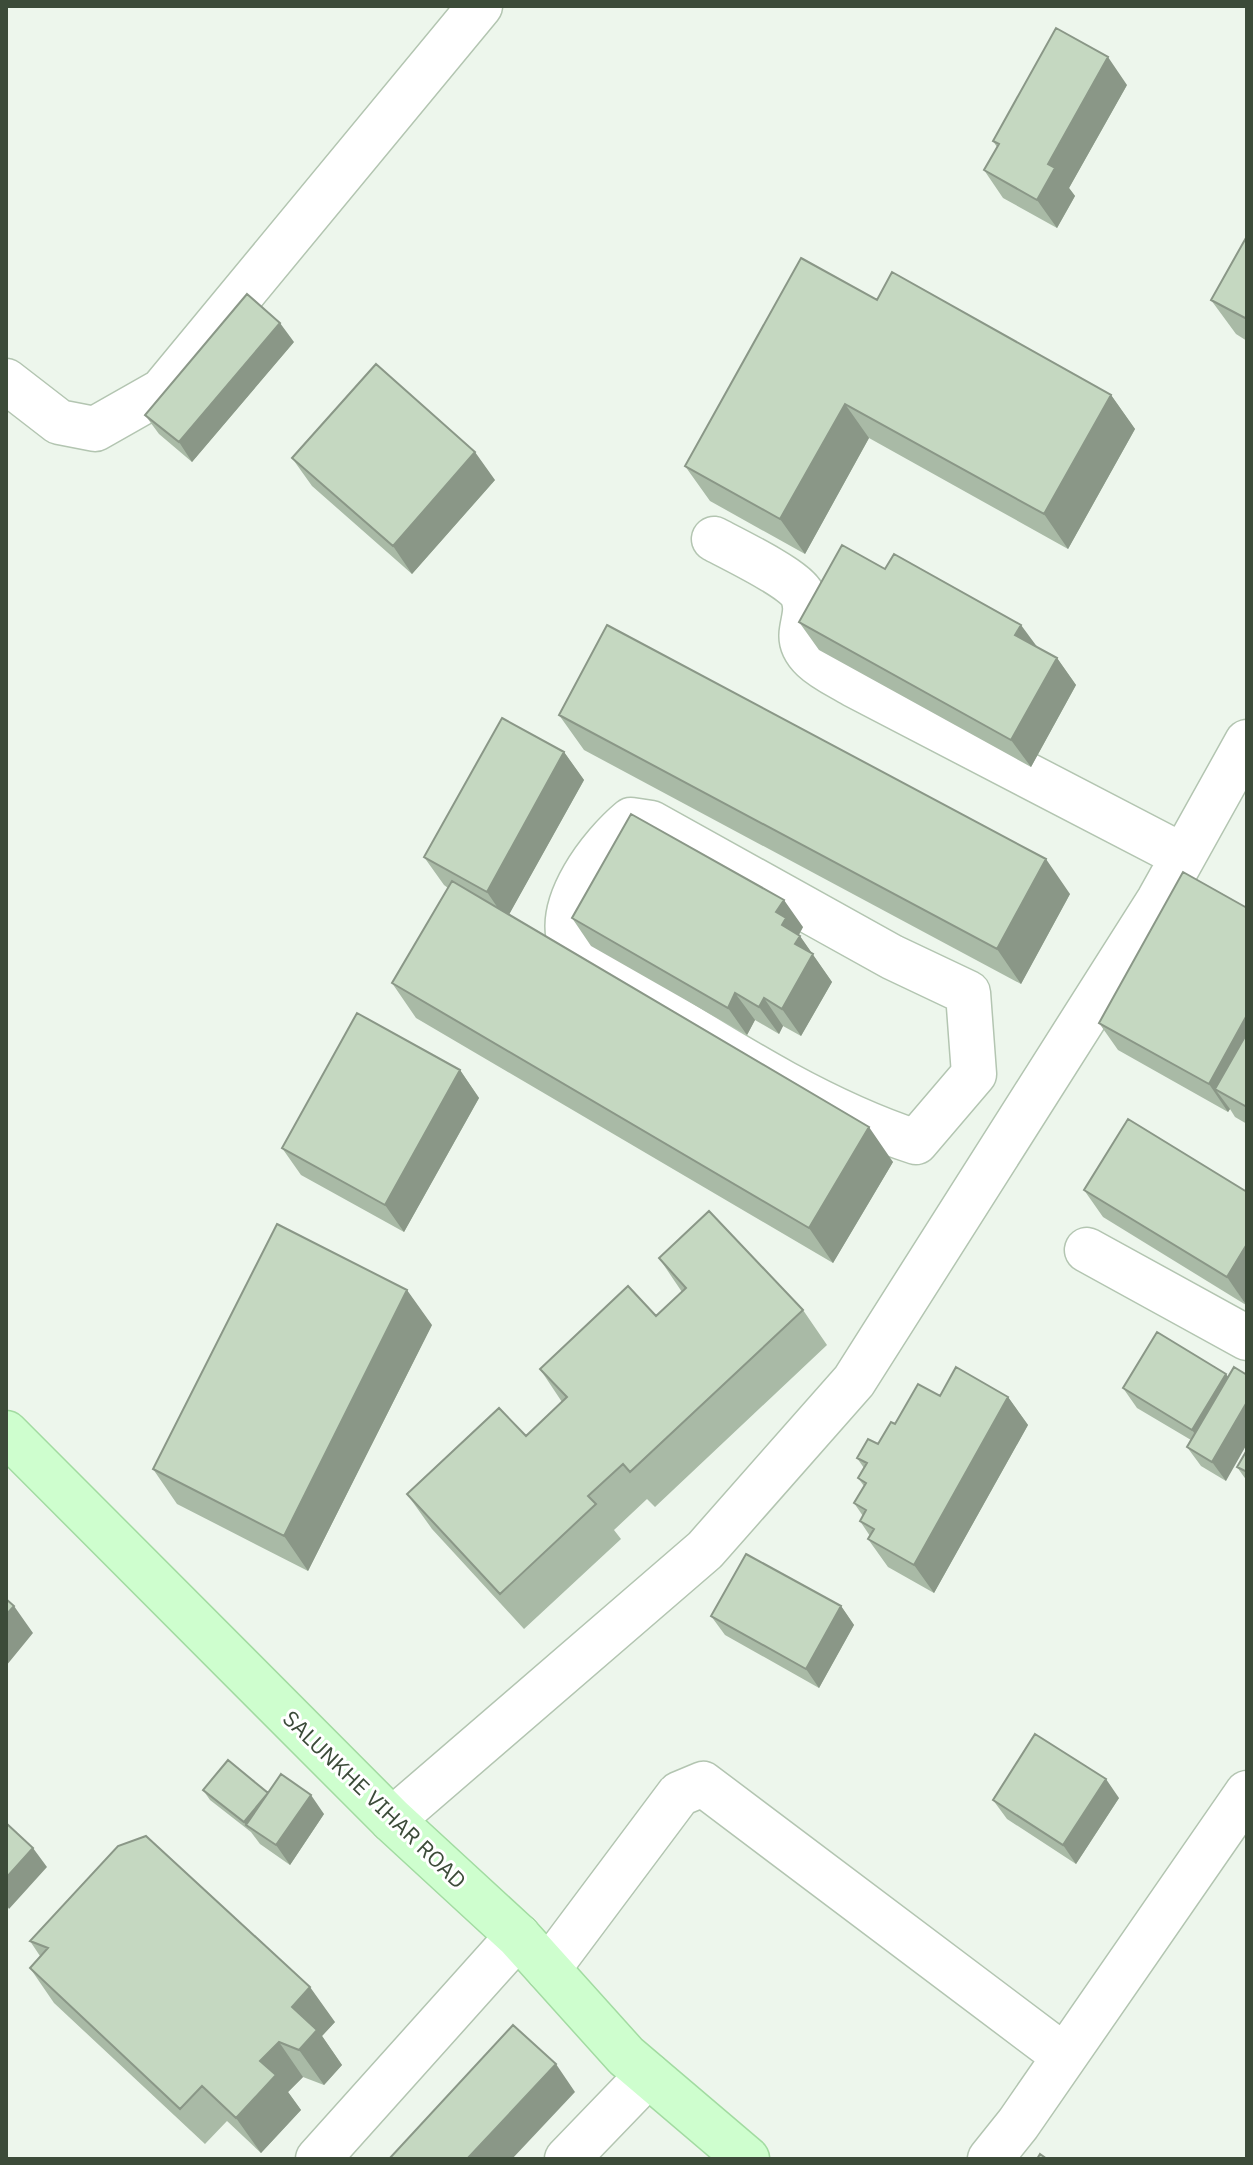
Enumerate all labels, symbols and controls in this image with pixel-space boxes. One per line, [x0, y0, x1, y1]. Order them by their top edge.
street label: SALUNKHE VIHAR ROAD [277, 1704, 473, 1894]

